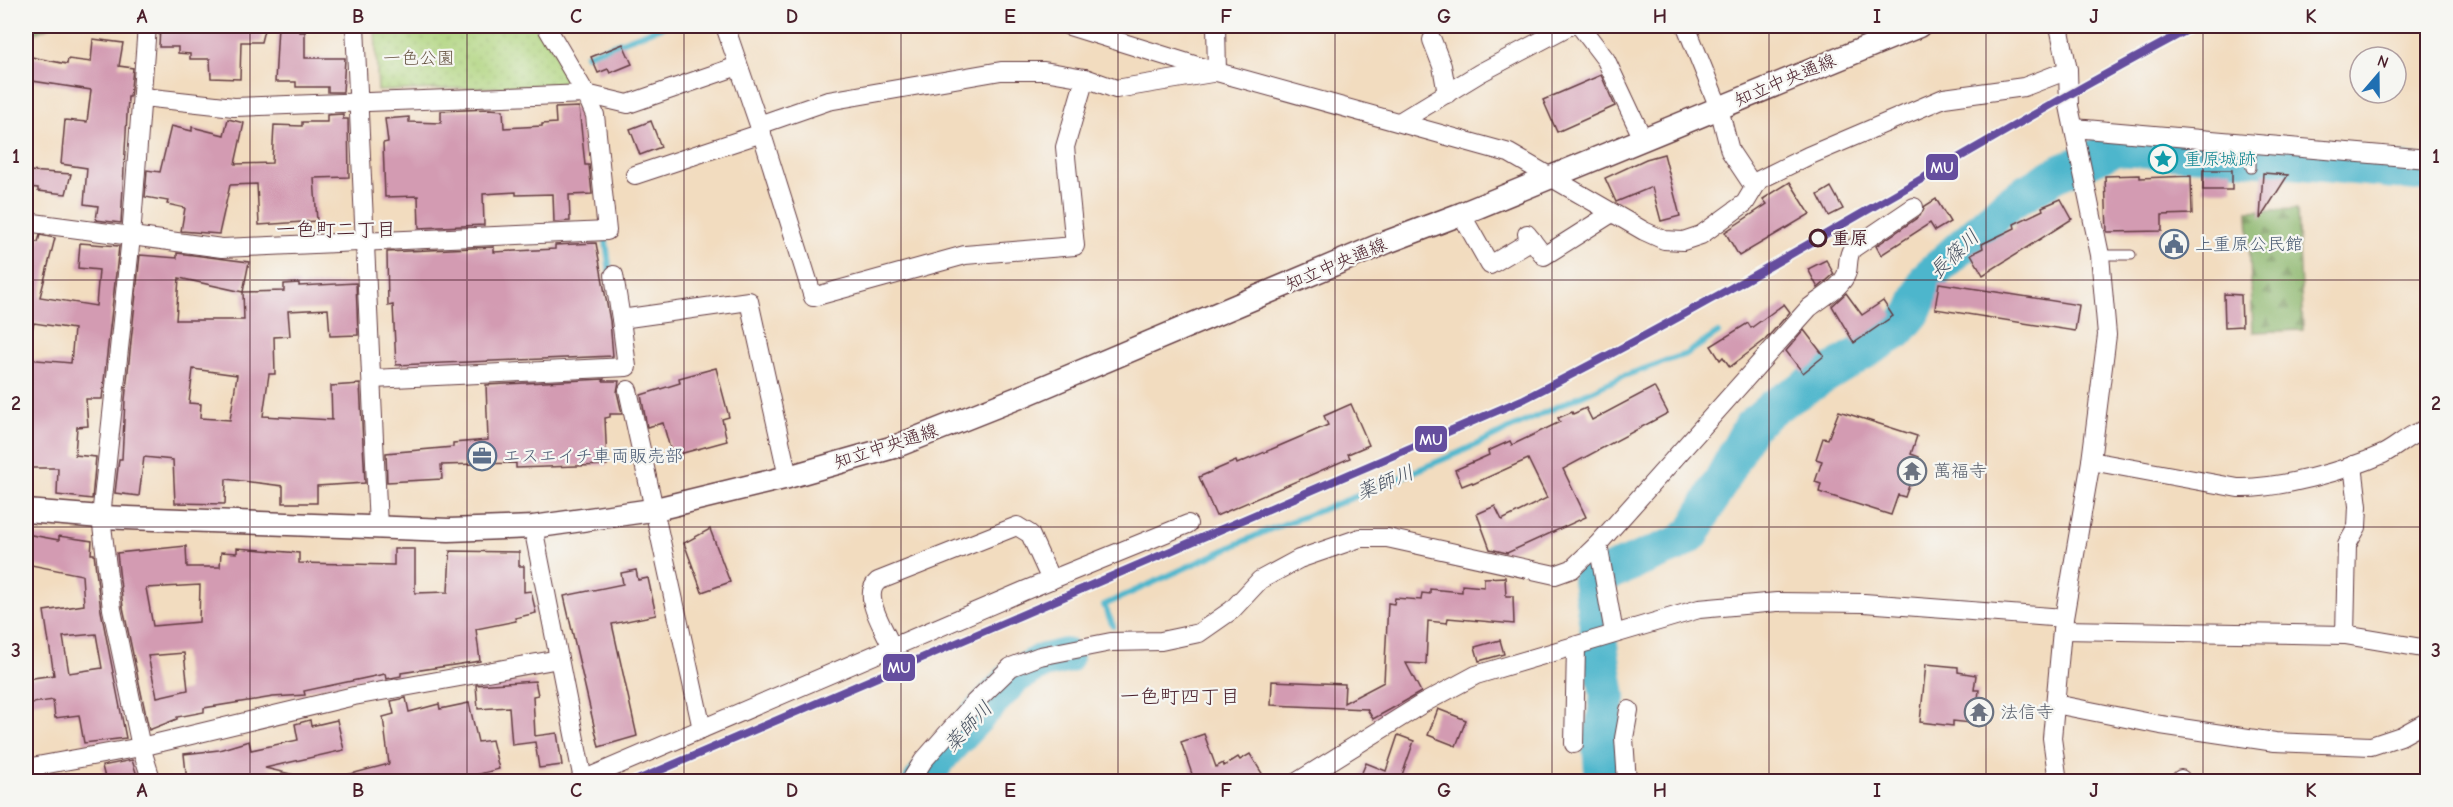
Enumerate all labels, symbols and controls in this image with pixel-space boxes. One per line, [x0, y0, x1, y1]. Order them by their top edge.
text: A [136, 5, 148, 28]
text: B [352, 5, 364, 28]
text: C [570, 5, 582, 28]
text: D [786, 5, 798, 28]
text: E [1004, 5, 1016, 28]
text: F [1220, 5, 1232, 28]
text: G [1437, 5, 1451, 28]
text: H [1653, 5, 1667, 28]
text: I [1873, 5, 1881, 28]
text: J [2089, 5, 2099, 28]
text: K [2305, 5, 2317, 28]
north arrow [2348, 45, 2408, 105]
park label: 一色公園 [383, 48, 455, 69]
street label: 知立中央通線 [1731, 50, 1839, 111]
text: N [2375, 52, 2391, 72]
place icon: 重原城跡 [2147, 143, 2179, 175]
text: 1 [12, 145, 20, 168]
text: 1 [2432, 145, 2440, 168]
place label: 重原城跡 [2184, 149, 2256, 170]
line badge: MU [1925, 153, 1959, 181]
text: MU [1930, 159, 1954, 177]
district label: 一色町二丁目 [276, 218, 396, 241]
water label: 長篠川 [1925, 225, 1984, 283]
place label: 重原 [1832, 228, 1868, 249]
public building icon: 上重原公民館 [2158, 228, 2190, 260]
marker: 重原 [1809, 229, 1827, 247]
street label: 知立中央通線 [1282, 234, 1390, 295]
place label: 上重原公民館 [2195, 234, 2303, 255]
text: 2 [11, 392, 21, 415]
text: 2 [2431, 392, 2441, 415]
street label: 知立中央通線 [832, 420, 941, 473]
line badge: MU [1414, 425, 1448, 453]
text: MU [1419, 431, 1443, 449]
office icon: エスエイチ車両販売部 [466, 440, 498, 472]
place label: エスエイチ車両販売部 [503, 446, 683, 467]
temple icon: 萬福寺 [1896, 455, 1928, 487]
water label: 薬師川 [1353, 461, 1417, 504]
place label: 萬福寺 [1933, 461, 1987, 482]
text: 3 [11, 639, 21, 662]
text: 3 [2431, 639, 2441, 662]
line badge: MU [882, 653, 916, 682]
text: MU [887, 659, 911, 677]
district label: 一色町四丁目 [1120, 685, 1240, 708]
temple icon: 法信寺 [1963, 696, 1995, 728]
water label: 薬師川 [939, 697, 997, 756]
place label: 法信寺 [2000, 702, 2054, 723]
text: A [136, 779, 148, 802]
text: B [352, 779, 364, 802]
text: C [570, 779, 582, 802]
text: D [786, 779, 798, 802]
text: E [1004, 779, 1016, 802]
text: F [1220, 779, 1232, 802]
text: G [1437, 779, 1451, 802]
text: H [1653, 779, 1667, 802]
text: I [1873, 779, 1881, 802]
text: J [2089, 779, 2099, 802]
text: K [2305, 779, 2317, 802]

